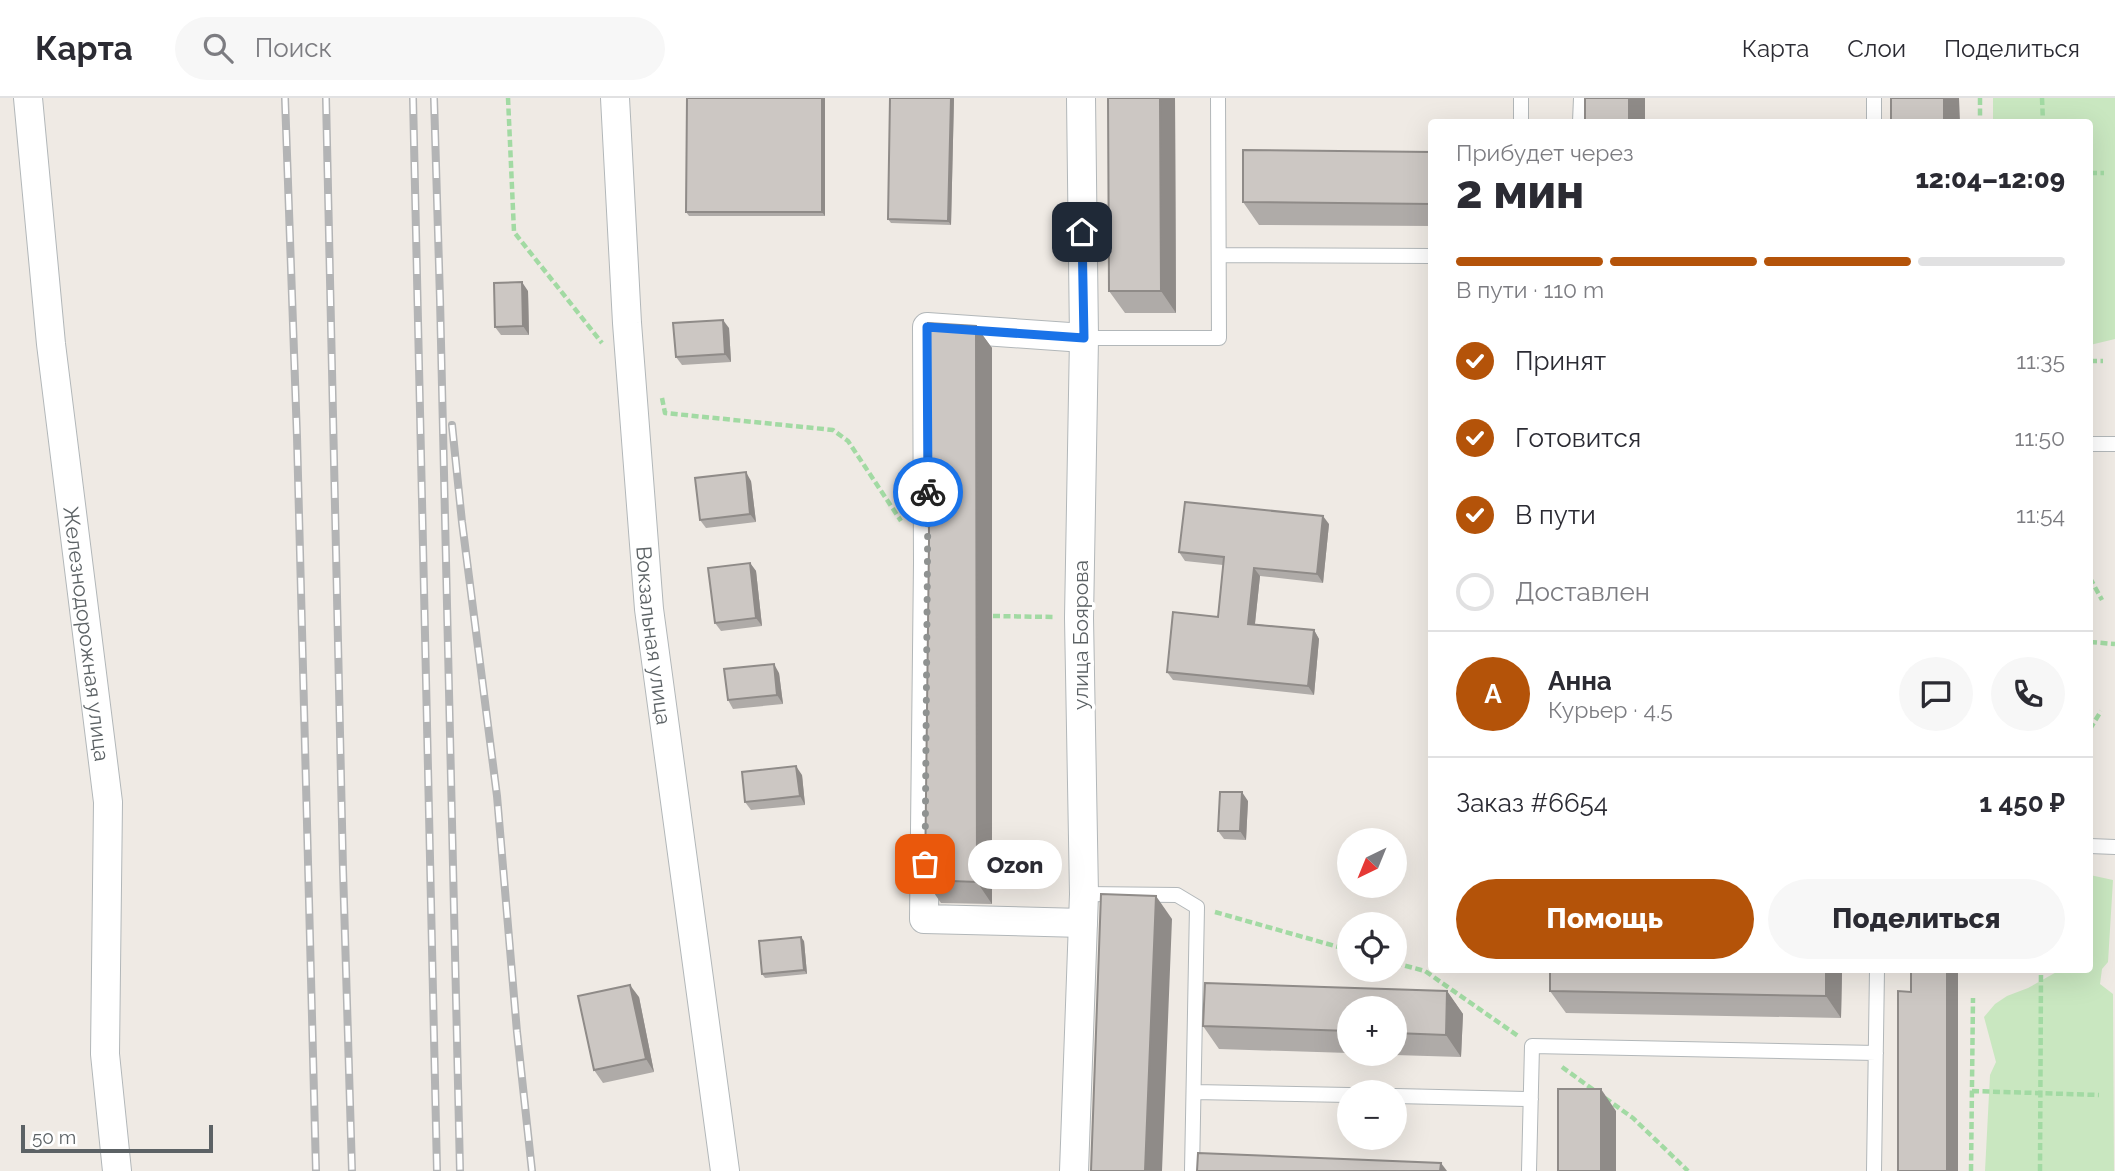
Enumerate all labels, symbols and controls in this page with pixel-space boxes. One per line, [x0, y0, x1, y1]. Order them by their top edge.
search box [175, 17, 665, 80]
text: Карта [35, 29, 133, 68]
icon: search [199, 29, 237, 67]
text: Поиск [255, 33, 332, 63]
text: Карта [1742, 34, 1809, 63]
text: Слои [1847, 34, 1906, 63]
text: Поделиться [1944, 34, 2080, 63]
text: Прибудет через [1456, 139, 1634, 166]
text: 12:04–12:09 [1915, 164, 2065, 194]
text: 2 мин [1456, 165, 1584, 219]
pin [1052, 202, 1112, 262]
icon: home [1063, 213, 1101, 251]
text: В пути · 110 m [1456, 276, 1604, 303]
icon: check [1456, 342, 1494, 380]
text: Принят [1515, 346, 1606, 376]
text: 11:35 [2016, 347, 2065, 374]
icon: check [1456, 419, 1494, 457]
text: Готовится [1515, 423, 1641, 453]
text: 11:50 [2014, 424, 2065, 451]
courier [893, 457, 963, 527]
icon: bike [909, 473, 947, 511]
icon: check [1456, 496, 1494, 534]
text: В пути [1515, 500, 1596, 530]
text: 11:54 [2016, 501, 2065, 528]
street label: Железнодорожная улица [59, 505, 115, 763]
street label: Вокзальная улица [632, 545, 677, 726]
street label: улица Боярова [1068, 560, 1093, 710]
text: Доставлен [1515, 577, 1650, 607]
button: chat [1899, 657, 1973, 731]
button: phone [1991, 657, 2065, 731]
text: Анна [1548, 666, 1612, 696]
text: А [1484, 679, 1502, 709]
text: Курьер · 4.5 [1548, 696, 1673, 723]
text: Заказ #6654 [1456, 788, 1608, 818]
text: 1 450 ₽ [1979, 788, 2065, 818]
north arrow [1337, 828, 1407, 898]
map controls [1337, 828, 1407, 1150]
pin [895, 834, 955, 894]
callout: Ozon [967, 840, 1062, 888]
icon: bag [906, 845, 944, 883]
text: Ozon [987, 851, 1043, 878]
button: Помощь [1456, 879, 1754, 959]
button: Поделиться [1768, 879, 2065, 959]
button: locate [1337, 912, 1407, 982]
button: + [1337, 996, 1407, 1066]
button: − [1337, 1080, 1407, 1150]
scale bar [21, 1122, 214, 1154]
text: 50 m [32, 1126, 76, 1148]

